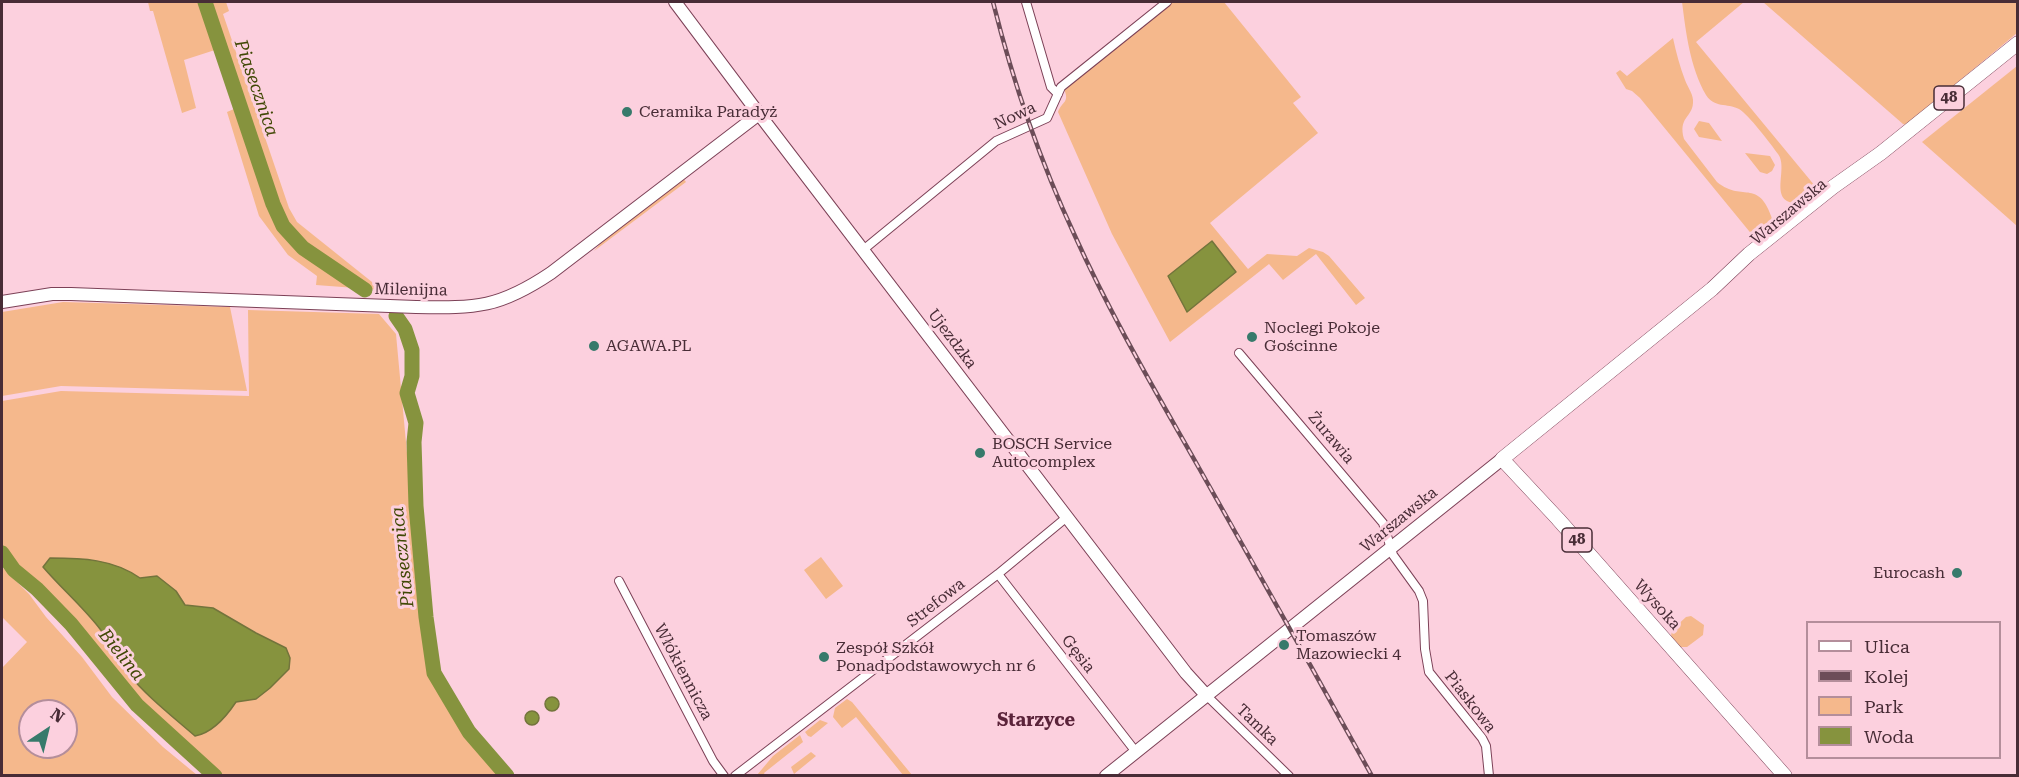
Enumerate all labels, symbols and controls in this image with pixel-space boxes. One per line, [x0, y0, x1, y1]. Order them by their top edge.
water label: Piasecznica [229, 37, 283, 139]
road number: 48 [1934, 86, 1964, 110]
street label: Nowa [991, 98, 1039, 134]
place label: Ceramika Paradyż [639, 102, 777, 122]
marker: Ceramika Paradyż [620, 105, 634, 119]
street label: Warszawska [1747, 175, 1831, 249]
street label: Milenijna [374, 280, 448, 300]
street label: Ujezdzka [923, 305, 981, 373]
place label: Noclegi Pokoje Gościnne [1264, 318, 1380, 356]
marker: Noclegi Pokoje Gościnne [1245, 330, 1259, 344]
place label: AGAWA.PL [606, 336, 692, 356]
marker: AGAWA.PL [587, 339, 601, 353]
street label: Żurawia [1304, 408, 1358, 468]
place label: BOSCH Service Autocomplex [992, 434, 1112, 472]
marker: BOSCH Service Autocomplex [973, 446, 987, 460]
street label: Warszawska [1357, 483, 1441, 557]
water label: Piasecznica [387, 506, 419, 608]
road number: 48 [1562, 528, 1592, 552]
place label: Eurocash [1873, 563, 1945, 583]
marker: Eurocash [1950, 566, 1964, 580]
street label: Strefowa [903, 574, 969, 632]
street label: Wysoka [1630, 576, 1684, 634]
street label: Włókiennicza [650, 621, 716, 723]
legend [1806, 621, 2001, 759]
water label: Bielina [94, 625, 148, 685]
place label: Tomaszów Mazowiecki 4 [1296, 626, 1401, 664]
street label: Gęsia [1057, 631, 1099, 677]
text: Ulica [1864, 636, 1910, 657]
place label: Zespół Szkół Ponadpodstawowych nr 6 [836, 638, 1036, 676]
marker: Tomaszów Mazowiecki 4 [1277, 638, 1291, 652]
marker: Zespół Szkół Ponadpodstawowych nr 6 [817, 650, 831, 664]
text: Kolej [1864, 666, 1909, 687]
street label: Piaskowa [1440, 668, 1500, 736]
text: Park [1864, 696, 1904, 717]
north arrow [18, 699, 78, 759]
street label: Tamka [1232, 700, 1282, 750]
text: N [47, 704, 68, 727]
district label: Starzyce [997, 710, 1075, 732]
text: Woda [1864, 726, 1914, 747]

